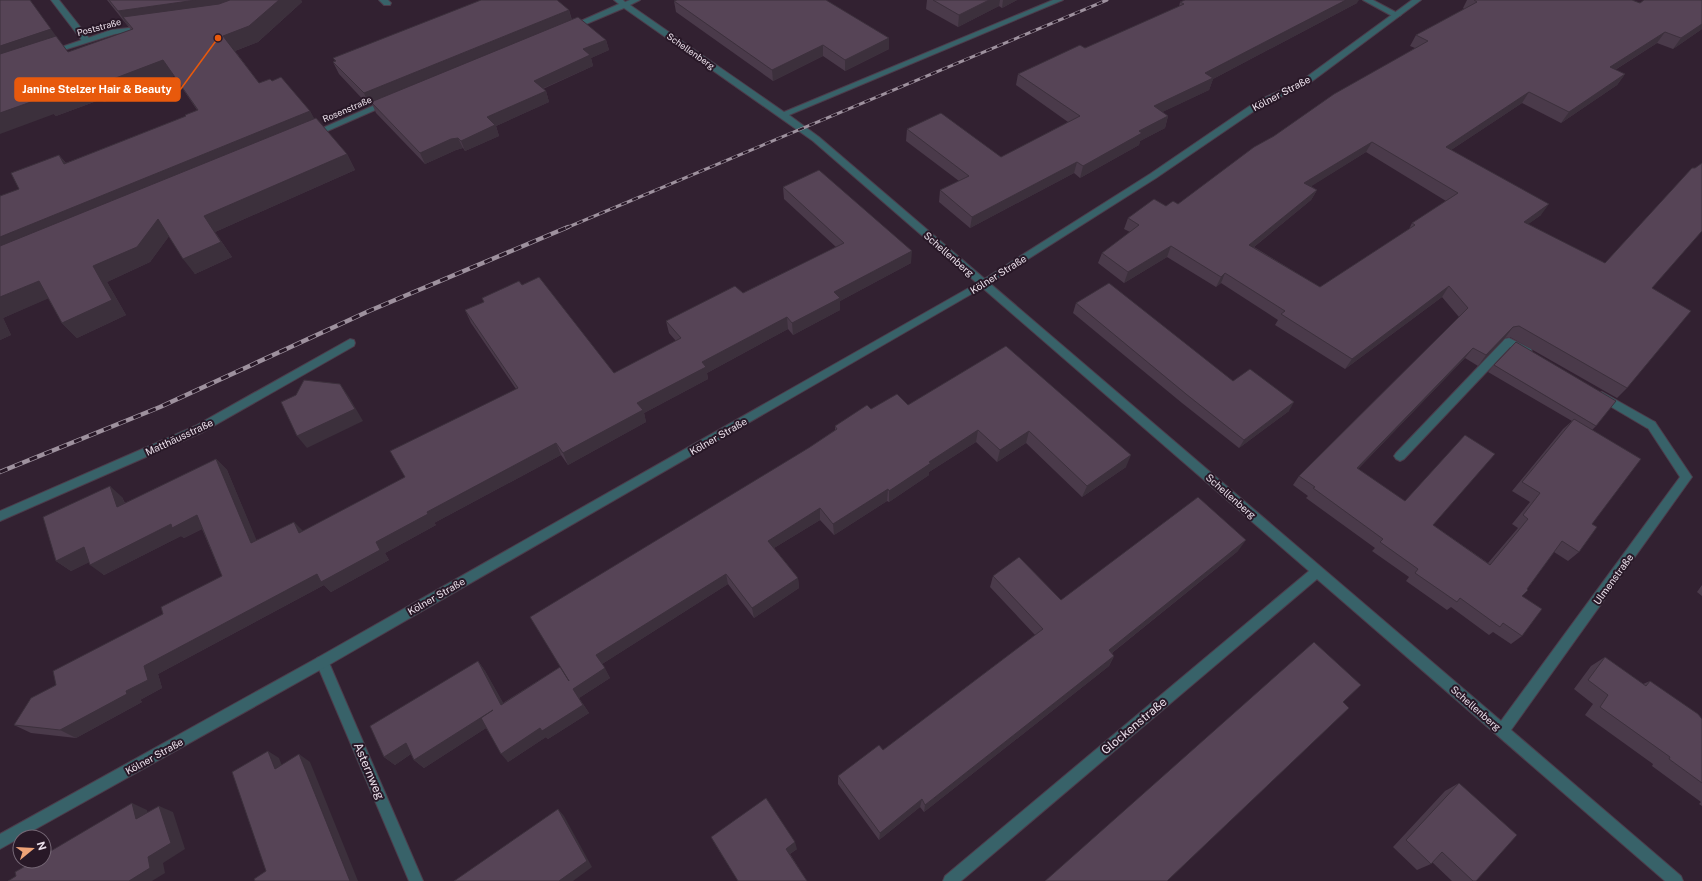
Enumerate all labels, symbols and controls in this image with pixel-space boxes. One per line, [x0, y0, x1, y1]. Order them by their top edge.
street label: Poststraße [76, 16, 122, 38]
street label: Schellenberg [665, 30, 717, 72]
street label: Kölner Straße [1250, 72, 1312, 113]
callout: Janine Stelzer Hair & Beauty [15, 78, 180, 101]
text: Janine Stelzer Hair & Beauty [22, 83, 172, 95]
street label: Rosenstraße [321, 94, 373, 124]
street label: Schellenberg [922, 229, 976, 279]
street label: Kölner Straße [968, 252, 1029, 296]
street label: Kölner Straße [687, 415, 749, 457]
street label: Matthäusstraße [143, 416, 215, 458]
street label: Schellenberg [1204, 471, 1258, 521]
street label: Ulmenstraße [1591, 551, 1636, 607]
street label: Kölner Straße [405, 575, 467, 617]
street label: Schellenberg [1449, 683, 1503, 733]
street label: Glockenstraße [1098, 694, 1170, 757]
street label: Kölner Straße [123, 735, 185, 777]
street label: Asternweg [351, 740, 387, 802]
north arrow [12, 829, 52, 869]
text: N [34, 840, 49, 852]

